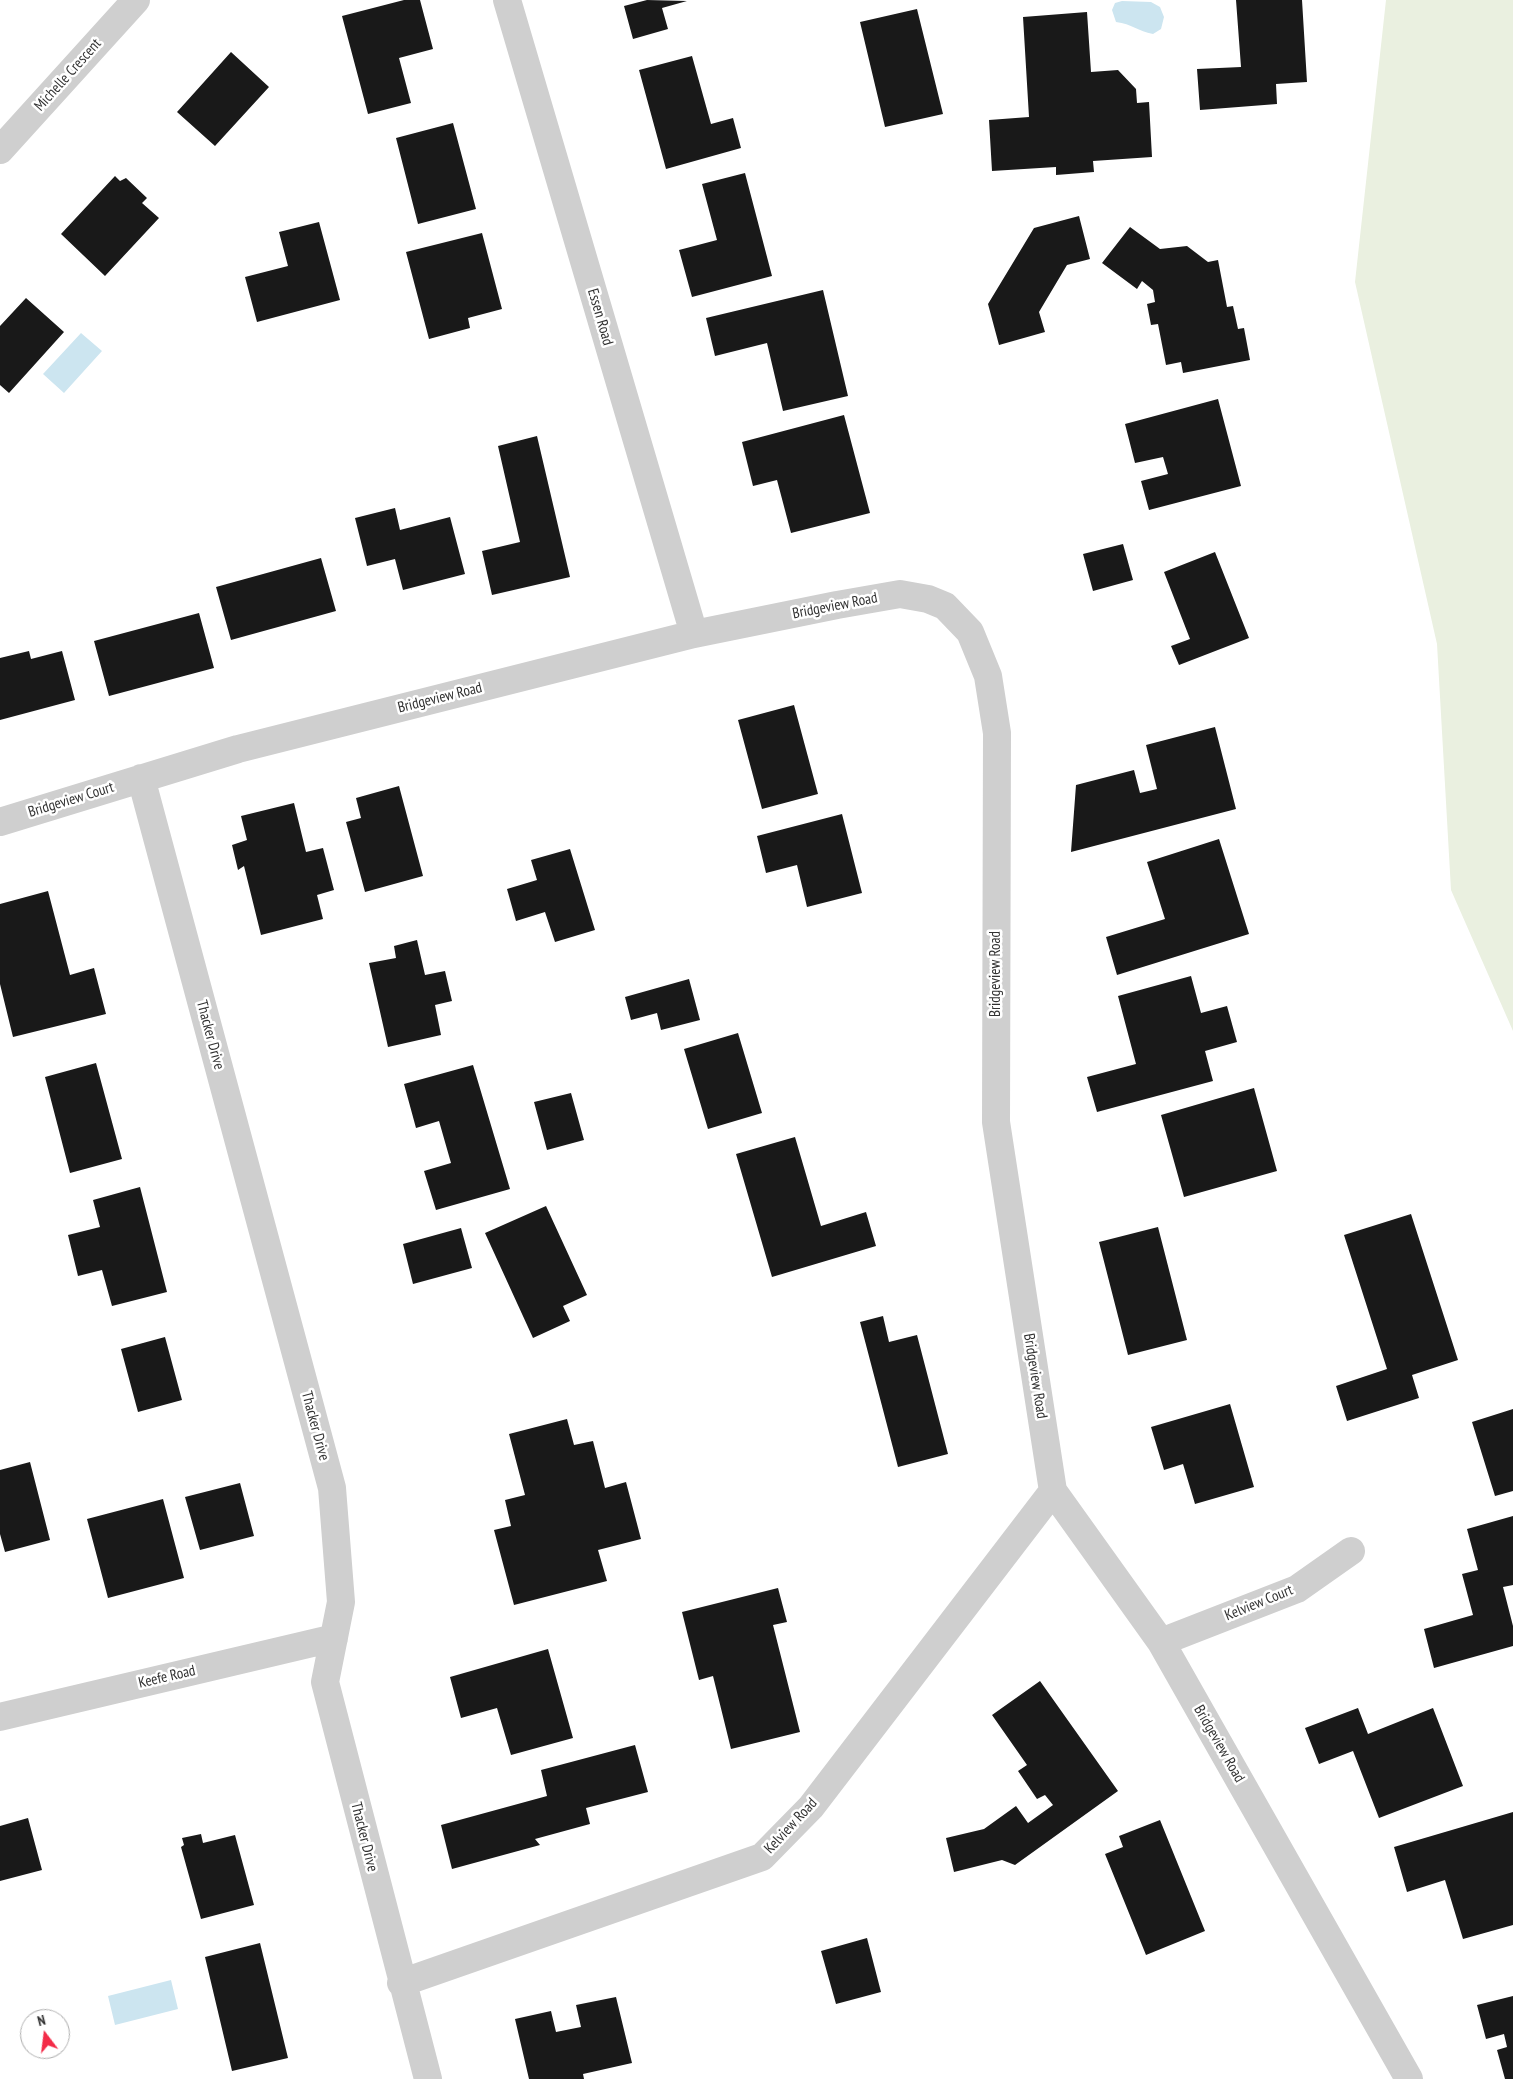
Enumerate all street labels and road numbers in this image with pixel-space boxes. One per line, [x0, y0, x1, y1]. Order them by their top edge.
street label: Michelle Crescent [31, 35, 105, 115]
street label: Essen Road [583, 287, 617, 347]
street label: Bridgeview Road [791, 589, 879, 623]
street label: Bridgeview Road [396, 679, 484, 717]
street label: Bridgeview Court [26, 778, 116, 822]
street label: Bridgeview Road [987, 931, 1005, 1017]
street label: Thacker Drive [192, 998, 228, 1072]
street label: Bridgeview Road [1019, 1332, 1051, 1420]
street label: Thacker Drive [297, 1389, 333, 1463]
street label: Kelview Court [1222, 1581, 1296, 1625]
street label: Keefe Road [137, 1662, 197, 1692]
street label: Bridgeview Road [1190, 1702, 1248, 1786]
street label: Kelview Road [761, 1795, 821, 1857]
street label: Thacker Drive [347, 1800, 381, 1874]

